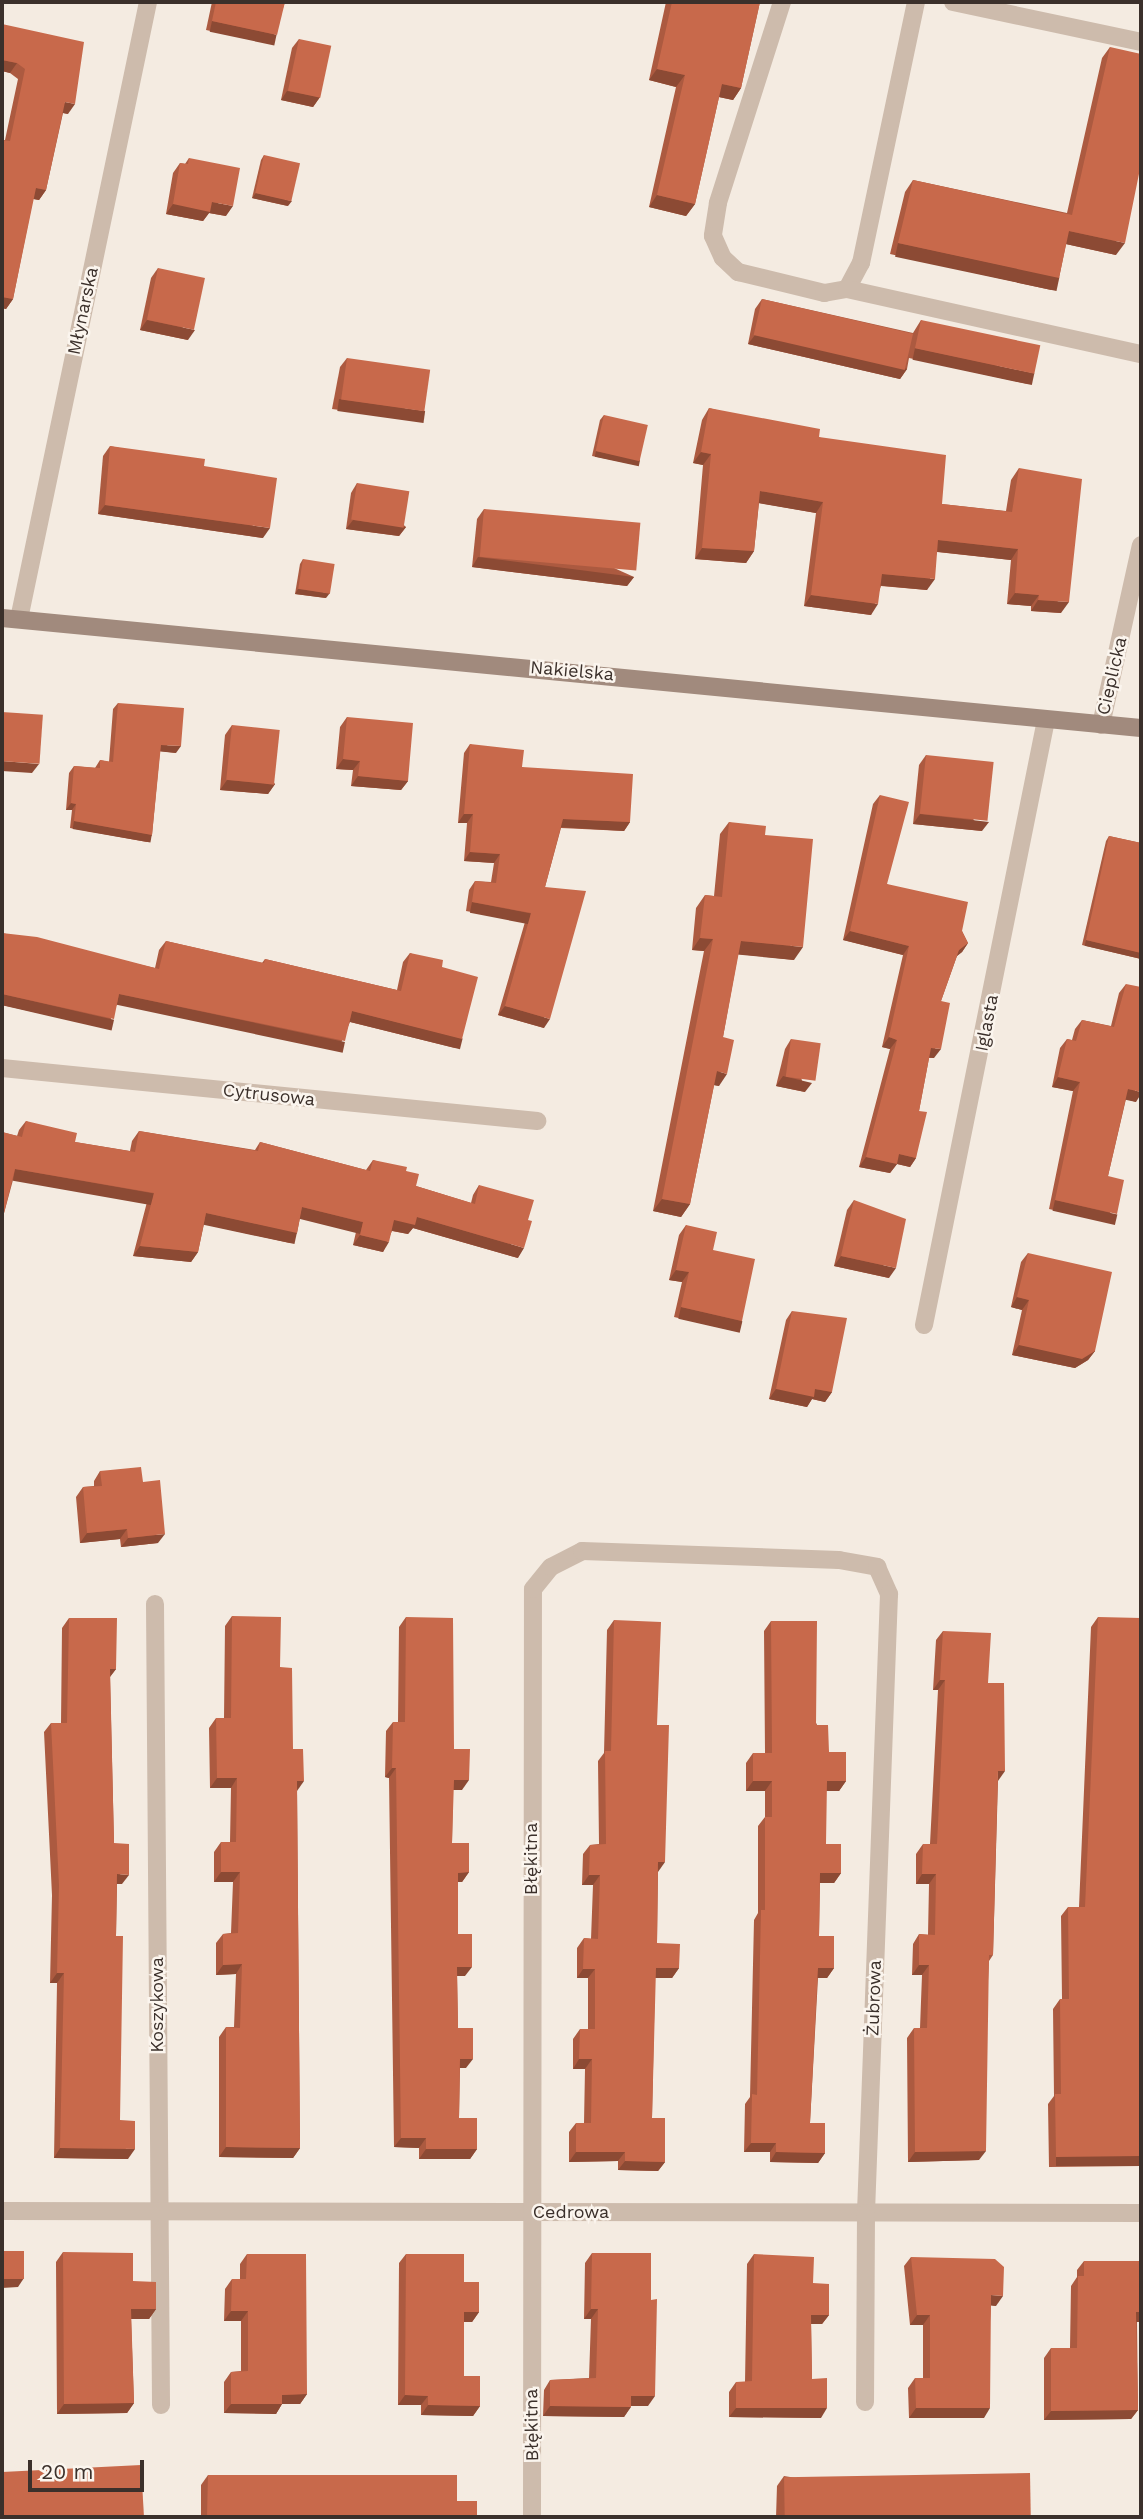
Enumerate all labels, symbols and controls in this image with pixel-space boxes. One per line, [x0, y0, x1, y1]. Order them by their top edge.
street label: Młynarska [63, 265, 103, 357]
street label: Cieplicka [1093, 635, 1131, 717]
street label: Nakielska [529, 657, 615, 685]
street label: Iglasta [971, 993, 1003, 1053]
street label: Cytrusowa [222, 1079, 316, 1111]
street label: Błękitna [520, 1823, 542, 1895]
street label: Koszykowa [146, 1957, 168, 2053]
street label: Żubrowa [862, 1960, 886, 2036]
street label: Cedrowa [533, 2201, 609, 2223]
street label: Błękitna [521, 2388, 543, 2462]
scale bar [32, 2446, 147, 2490]
text: 20 m [41, 2459, 93, 2484]

